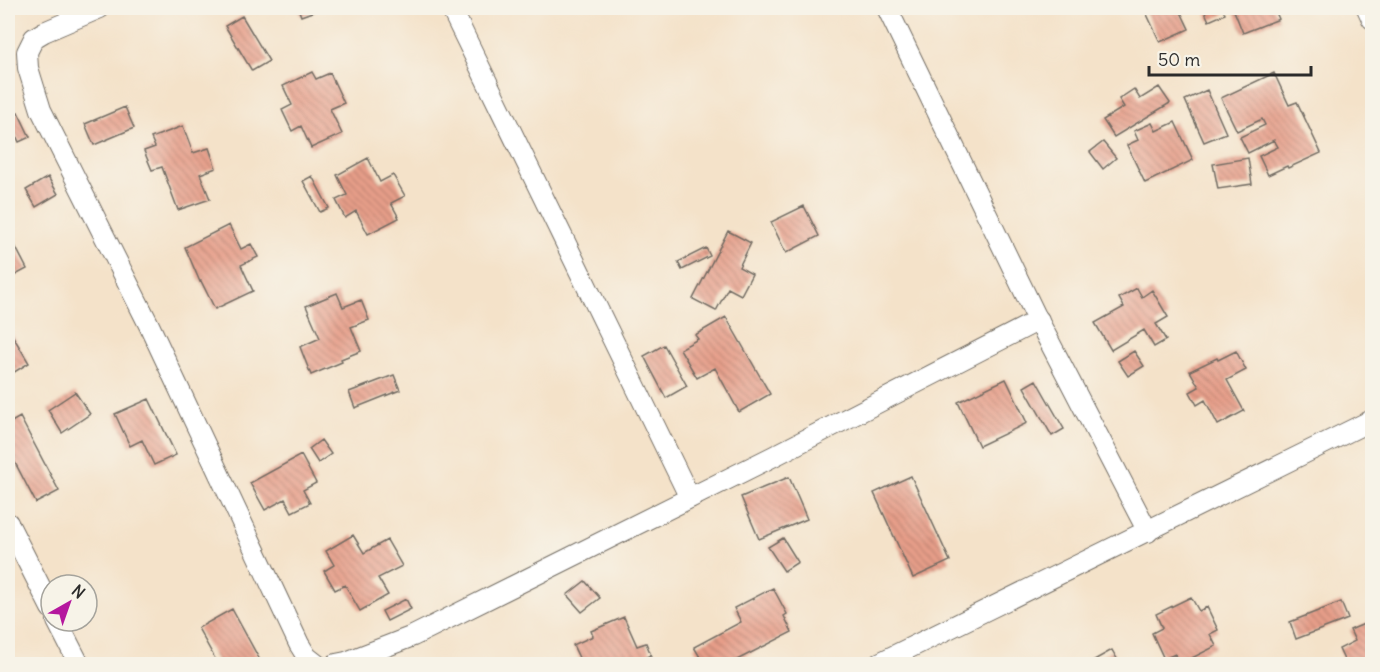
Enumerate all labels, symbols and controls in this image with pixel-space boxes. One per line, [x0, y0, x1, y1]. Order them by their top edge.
scale bar [1149, 39, 1311, 77]
text: 50 m [1158, 48, 1200, 71]
north arrow [39, 573, 99, 633]
text: N [68, 580, 89, 603]

